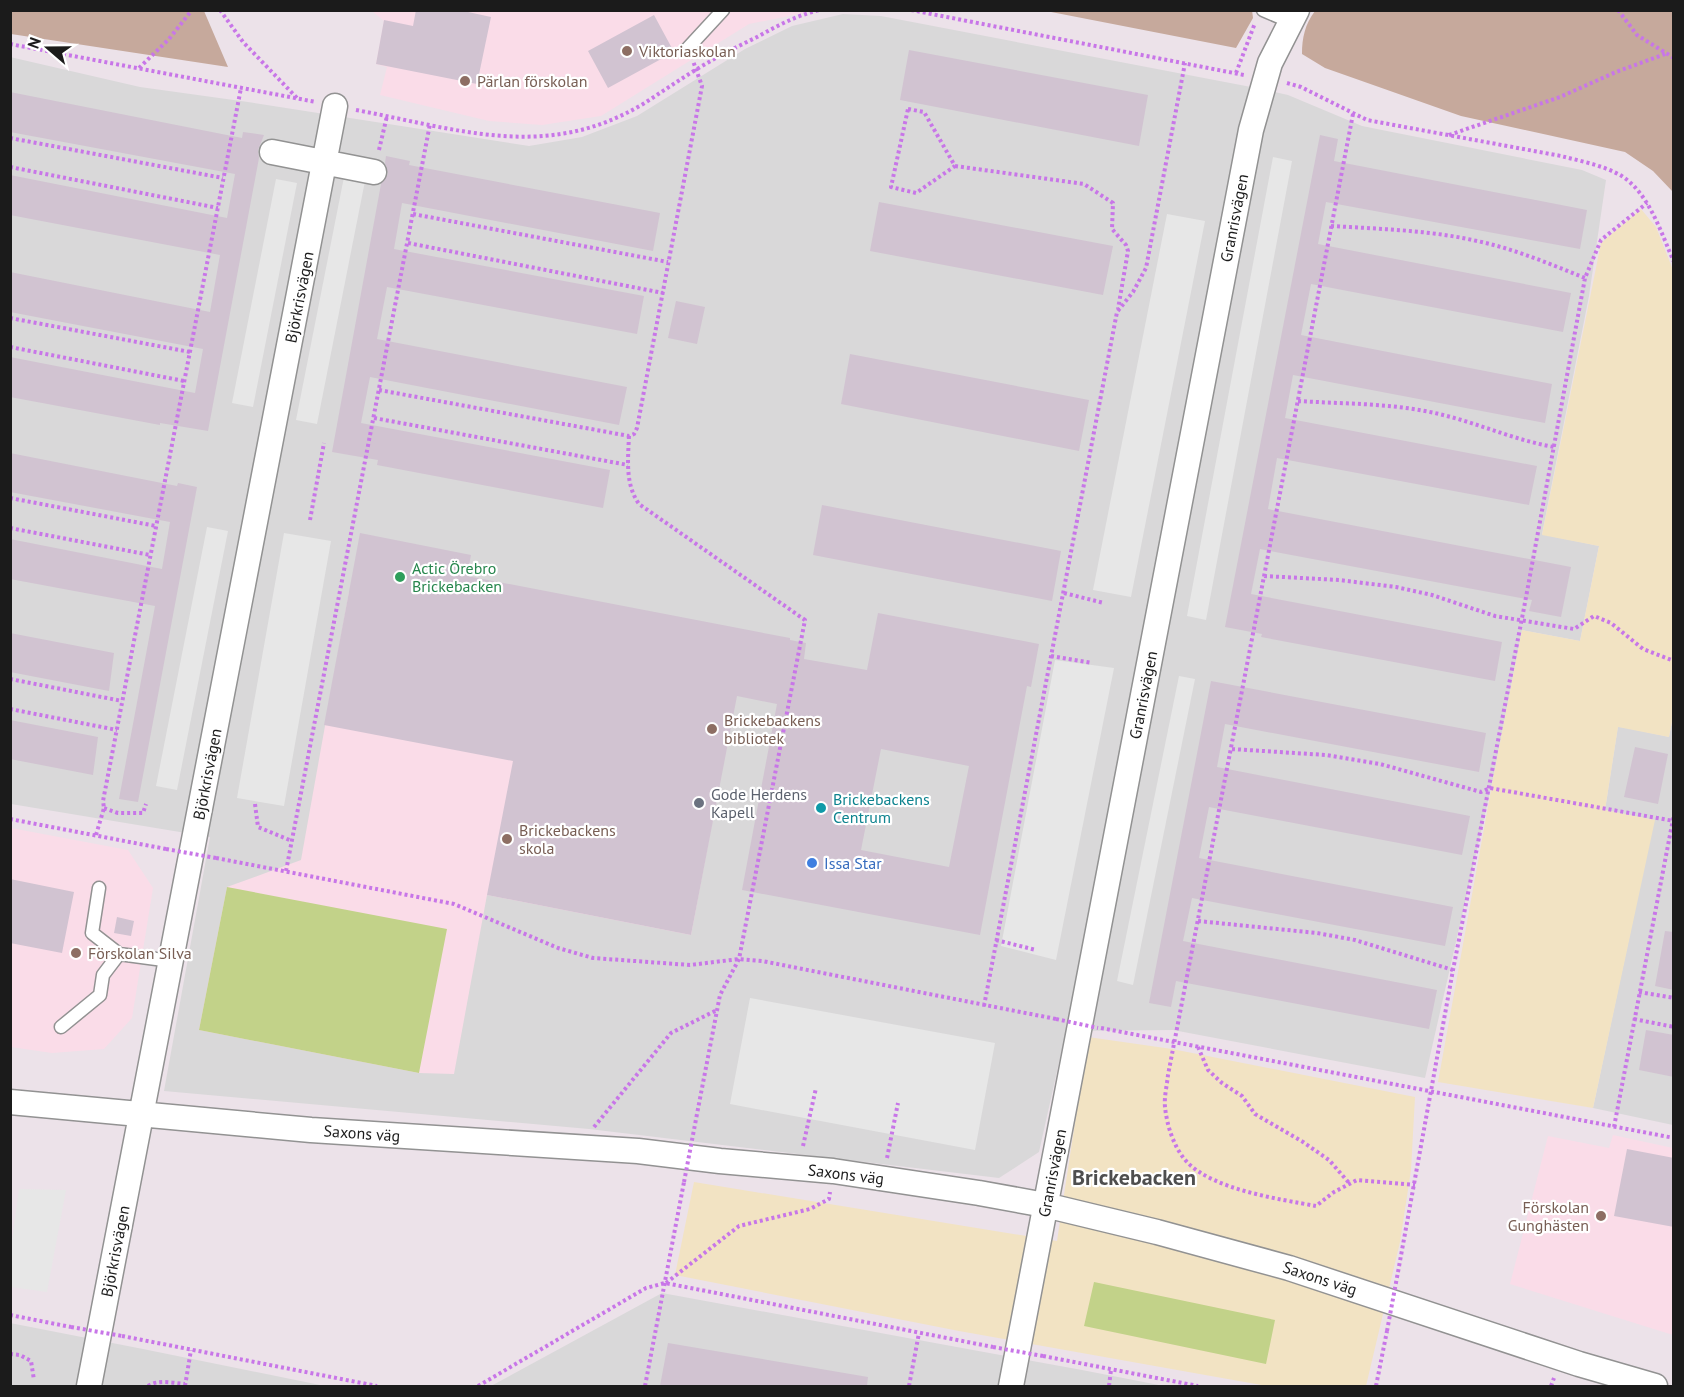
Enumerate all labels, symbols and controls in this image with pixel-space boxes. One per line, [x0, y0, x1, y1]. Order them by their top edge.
north arrow [18, 18, 78, 78]
text: N [23, 35, 45, 51]
place label: Viktoriaskolan [638, 41, 736, 61]
marker: Viktoriaskolan [620, 44, 634, 58]
place label: Pärlan förskolan [477, 71, 587, 91]
marker: Pärlan förskolan [458, 74, 472, 88]
street label: Granrisvägen [1216, 172, 1252, 264]
street label: Björkrisvägen [280, 249, 318, 345]
place label: Actic Örebro Brickebacken [412, 558, 502, 596]
marker: Actic Örebro Brickebacken [393, 570, 407, 584]
street label: Granrisvägen [1125, 649, 1161, 741]
place label: Brickebackens bibliotek [724, 710, 821, 748]
marker: Brickebackens bibliotek [705, 722, 719, 736]
street label: Björkrisvägen [188, 726, 226, 822]
place label: Gode Herdens Kapell [711, 784, 807, 822]
place label: Brickebackens Centrum [833, 789, 930, 827]
marker: Gode Herdens Kapell [692, 796, 706, 810]
marker: Brickebackens Centrum [814, 801, 828, 815]
place label: Brickebackens skola [519, 820, 616, 858]
marker: Brickebackens skola [500, 832, 514, 846]
place label: Issa Star [824, 853, 882, 873]
marker: Issa Star [805, 856, 819, 870]
place label: Förskolan Silva [88, 943, 192, 963]
marker: Förskolan Silva [69, 946, 83, 960]
street label: Saxons väg [323, 1120, 401, 1146]
street label: Granrisvägen [1034, 1127, 1070, 1219]
street label: Saxons väg [807, 1159, 885, 1189]
district label: Brickebacken [1072, 1163, 1196, 1191]
place label: Förskolan Gunghästen [1508, 1197, 1589, 1235]
street label: Björkrisvägen [96, 1203, 134, 1299]
marker: Förskolan Gunghästen [1594, 1209, 1608, 1223]
street label: Saxons väg [1280, 1257, 1360, 1299]

